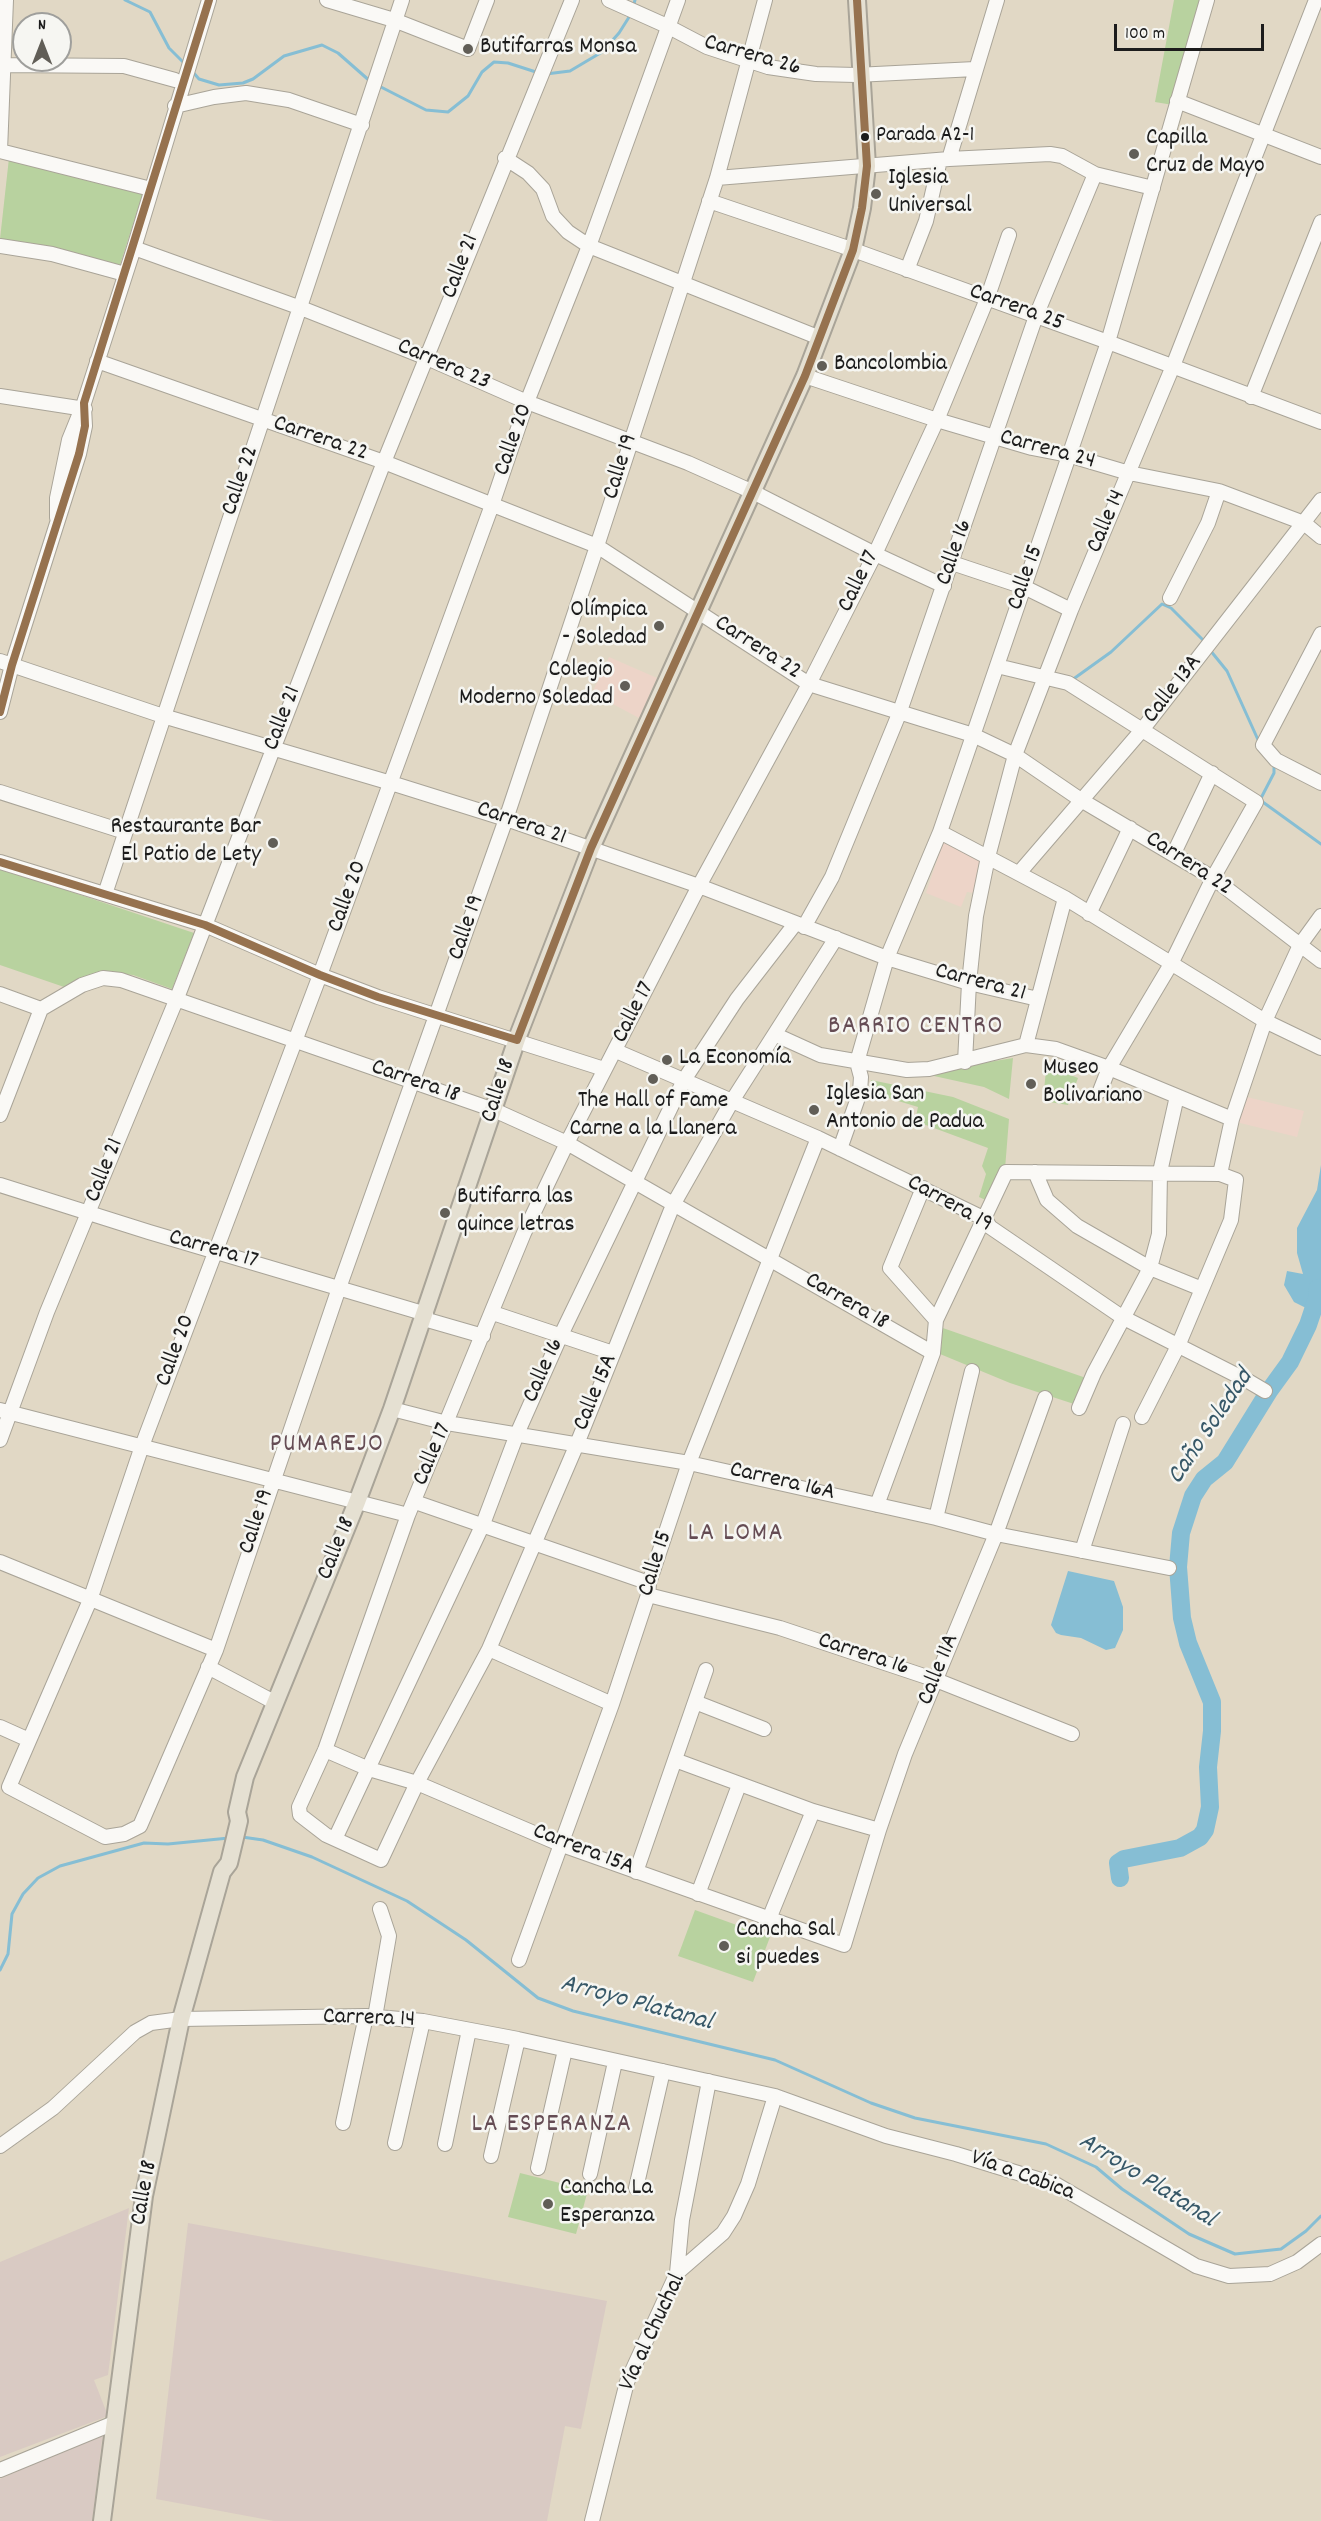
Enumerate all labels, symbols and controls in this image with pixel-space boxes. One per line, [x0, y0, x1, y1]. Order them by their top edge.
north arrow [12, 12, 72, 72]
scale bar [1117, 12, 1267, 50]
text: N [38, 14, 46, 37]
text: 100 m [1125, 22, 1165, 47]
street label: Carrera 26 [700, 29, 804, 85]
place label: Butifarras Monsa [480, 35, 637, 63]
marker: Butifarras Monsa [461, 42, 475, 56]
place label: Parada A2-1 [876, 124, 974, 150]
place label: Capilla Cruz de Mayo [1146, 126, 1265, 182]
marker: Parada A2-1 [859, 131, 871, 143]
marker: Capilla Cruz de Mayo [1127, 147, 1141, 161]
place label: Iglesia Universal [888, 166, 972, 222]
marker: Iglesia Universal [869, 187, 883, 201]
street label: Calle 21 [437, 231, 487, 303]
street label: Carrera 25 [965, 279, 1067, 339]
street label: Carrera 23 [392, 334, 494, 398]
place label: Bancolombia [834, 352, 947, 380]
marker: Bancolombia [815, 359, 829, 373]
street label: Calle 20 [489, 400, 541, 480]
street label: Carrera 22 [269, 410, 371, 470]
street label: Carrera 24 [996, 424, 1098, 478]
street label: Calle 19 [598, 431, 646, 503]
street label: Calle 22 [217, 442, 267, 520]
street label: Calle 14 [1082, 486, 1134, 558]
street label: Calle 16 [931, 516, 981, 590]
street label: Calle 15 [1002, 542, 1052, 614]
street label: Calle 17 [833, 546, 887, 618]
place label: Olímpica - Soledad [562, 598, 647, 654]
street label: Carrera 22 [708, 610, 806, 688]
marker: Olímpica - Soledad [652, 619, 666, 633]
street label: Calle 13A [1138, 650, 1210, 730]
place label: Colegio Moderno Soledad [459, 658, 613, 714]
marker: Colegio Moderno Soledad [618, 679, 632, 693]
street label: Calle 21 [259, 683, 309, 755]
street label: Carrera 21 [472, 796, 570, 854]
place label: Restaurante Bar El Patio de Lety [110, 815, 261, 871]
street label: Carrera 22 [1139, 826, 1237, 904]
marker: Restaurante Bar El Patio de Lety [266, 836, 280, 850]
street label: Calle 20 [323, 857, 375, 937]
street label: Calle 19 [444, 892, 492, 964]
street label: Carrera 21 [931, 958, 1029, 1010]
street label: Calle 17 [607, 977, 663, 1049]
district label: BARRIO CENTRO [828, 1012, 1004, 1044]
place label: La Economía [679, 1046, 791, 1074]
marker: La Economía [660, 1053, 674, 1067]
street label: Carrera 18 [367, 1054, 463, 1112]
street label: Calle 18 [476, 1055, 524, 1127]
place label: Museo Bolivariano [1043, 1056, 1143, 1112]
marker: The Hall of Fame Carne a la Llanera [646, 1072, 660, 1086]
marker: Museo Bolivariano [1024, 1077, 1038, 1091]
place label: Iglesia San Antonio de Padua [826, 1082, 984, 1138]
place label: The Hall of Fame Carne a la Llanera [570, 1089, 736, 1145]
marker: Iglesia San Antonio de Padua [807, 1103, 821, 1117]
street label: Calle 21 [80, 1135, 132, 1207]
street label: Carrera 19 [901, 1170, 997, 1240]
place label: Butifarra las quince letras [457, 1185, 575, 1241]
marker: Butifarra las quince letras [438, 1206, 452, 1220]
street label: Carrera 17 [165, 1225, 261, 1277]
street label: Carrera 18 [799, 1268, 893, 1338]
street label: Calle 20 [151, 1311, 203, 1391]
street label: Calle 16 [518, 1334, 572, 1408]
street label: Calle 15A [569, 1350, 625, 1436]
water label: Caño Soledad [1162, 1365, 1262, 1491]
street label: Calle 17 [408, 1419, 460, 1491]
district label: PUMAREJO [270, 1430, 384, 1462]
street label: Carrera 16A [727, 1457, 837, 1509]
street label: Calle 19 [234, 1486, 282, 1558]
street label: Calle 18 [312, 1513, 364, 1585]
district label: LA LOMA [688, 1519, 784, 1551]
street label: Calle 15 [633, 1528, 681, 1600]
street label: Carrera 16 [814, 1628, 912, 1684]
street label: Calle 11A [913, 1630, 967, 1710]
street label: Carrera 15A [528, 1818, 638, 1884]
place label: Cancha Sal si puedes [736, 1918, 835, 1974]
marker: Cancha Sal si puedes [717, 1939, 731, 1953]
water label: Arroyo Platanal [557, 1970, 715, 2040]
street label: Carrera 14 [322, 2004, 416, 2036]
district label: LA ESPERANZA [471, 2110, 633, 2142]
water label: Arroyo Platanal [1072, 2128, 1220, 2236]
street label: Vía a Cabica [966, 2145, 1078, 2209]
street label: Calle 18 [126, 2158, 166, 2228]
place label: Cancha La Esperanza [560, 2176, 654, 2232]
marker: Cancha La Esperanza [541, 2197, 555, 2211]
street label: Vía al Chuchal [614, 2270, 694, 2396]

